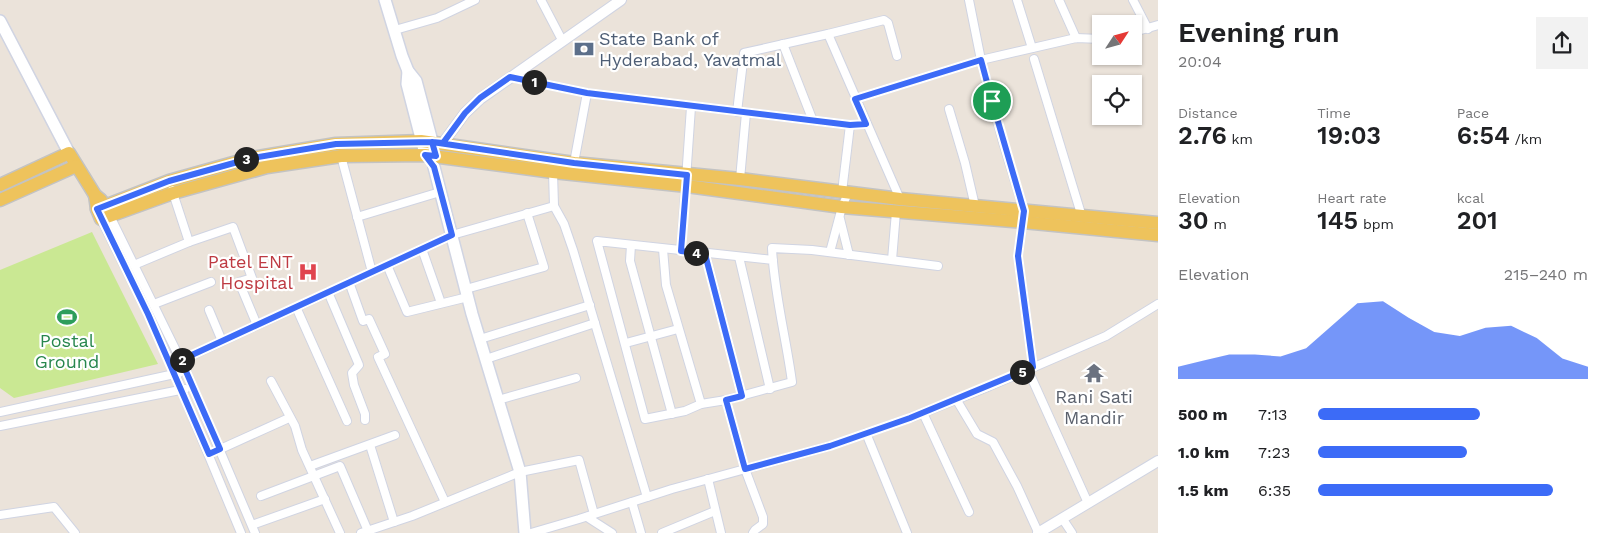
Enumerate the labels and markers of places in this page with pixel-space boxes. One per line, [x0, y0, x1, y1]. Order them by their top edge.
place label: State Bank of Hyderabad, Yavatmal [599, 28, 782, 70]
bank icon: State Bank of Hyderabad, Yavatmal [573, 38, 595, 60]
pin: 1 [522, 70, 546, 94]
pin [971, 80, 1013, 122]
pin: 3 [234, 146, 258, 172]
pin: 4 [684, 240, 708, 266]
place label: Patel ENT Hospital [208, 251, 293, 293]
hospital icon: Patel ENT Hospital [297, 261, 319, 283]
sports icon: Postal Ground [56, 306, 78, 328]
place label: Postal Ground [35, 330, 99, 372]
pin: 2 [170, 348, 194, 372]
pin: 5 [1010, 360, 1034, 384]
temple icon: Rani Sati Mandir [1083, 362, 1105, 384]
place label: Rani Sati Mandir [1055, 386, 1133, 428]

